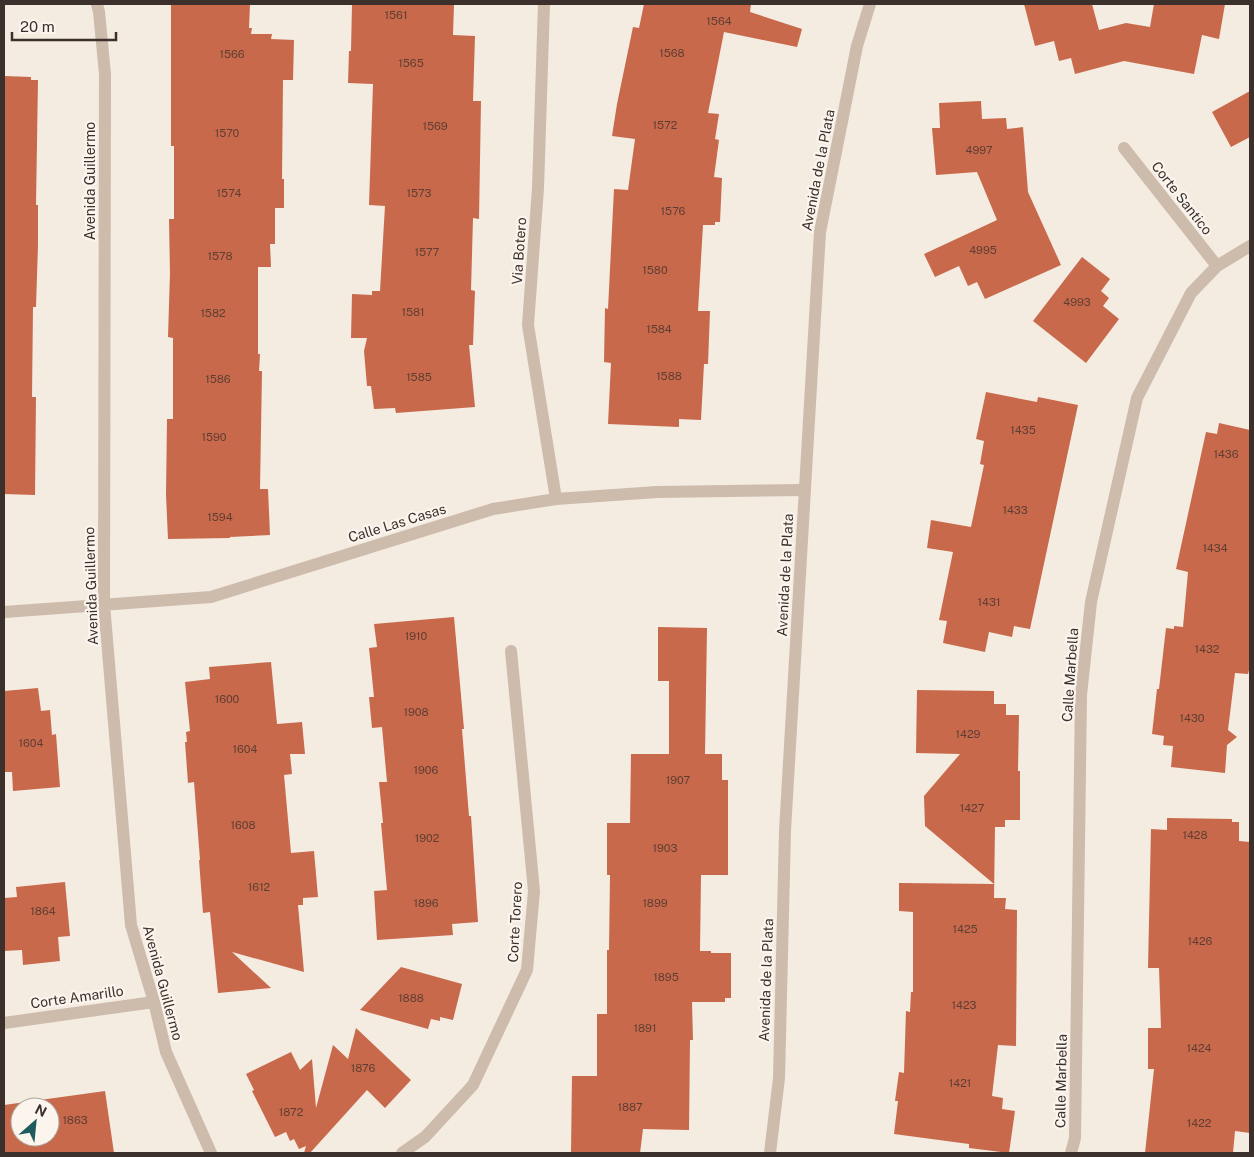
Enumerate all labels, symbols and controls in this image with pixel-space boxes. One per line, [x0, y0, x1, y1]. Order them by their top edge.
house number: 1561 [385, 9, 407, 21]
scale bar [12, 10, 116, 42]
house number: 1564 [706, 15, 732, 27]
text: 20 m [20, 18, 55, 35]
house number: 1568 [659, 47, 685, 59]
house number: 1566 [219, 48, 245, 60]
house number: 1565 [398, 57, 424, 69]
street label: Avenida de la Plata [798, 108, 838, 232]
house number: 1572 [653, 119, 678, 131]
house number: 1569 [422, 120, 448, 132]
street label: Avenida Guillermo [82, 122, 98, 240]
house number: 1570 [215, 127, 240, 139]
house number: 4997 [966, 144, 993, 156]
street label: Corte Santico [1148, 158, 1216, 238]
house number: 1574 [217, 187, 241, 199]
house number: 1573 [407, 187, 431, 199]
house number: 1576 [661, 205, 686, 217]
street label: Via Botero [509, 217, 529, 285]
house number: 4995 [969, 244, 997, 256]
house number: 1577 [415, 246, 440, 258]
house number: 1578 [207, 250, 233, 262]
house number: 1580 [642, 264, 668, 276]
house number: 4993 [1063, 296, 1091, 308]
house number: 1581 [401, 306, 425, 318]
house number: 1582 [200, 307, 226, 319]
house number: 1584 [646, 323, 672, 335]
house number: 1588 [656, 370, 682, 382]
house number: 1585 [406, 371, 432, 383]
house number: 1586 [205, 373, 231, 385]
house number: 1435 [1010, 424, 1036, 436]
house number: 1590 [201, 431, 227, 443]
house number: 1436 [1213, 448, 1239, 460]
street label: Calle Las Casas [346, 501, 448, 545]
house number: 1433 [1002, 504, 1028, 516]
house number: 1594 [207, 511, 233, 523]
street label: Avenida de la Plata [774, 513, 796, 637]
street label: Avenida Guillermo [81, 526, 101, 645]
house number: 1434 [1202, 542, 1228, 554]
house number: 1431 [978, 596, 1000, 608]
street label: Calle Marbella [1059, 627, 1081, 723]
house number: 1910 [405, 630, 428, 642]
house number: 1432 [1195, 643, 1220, 655]
house number: 1600 [215, 693, 240, 705]
house number: 1908 [403, 706, 429, 718]
house number: 1430 [1180, 712, 1205, 724]
house number: 1429 [956, 728, 981, 740]
house number: 1604 [19, 737, 44, 749]
house number: 1604 [233, 743, 258, 755]
house number: 1906 [414, 764, 439, 776]
house number: 1907 [666, 774, 691, 786]
house number: 1427 [960, 802, 985, 814]
house number: 1608 [230, 819, 256, 831]
house number: 1428 [1182, 829, 1208, 841]
house number: 1902 [415, 832, 440, 844]
house number: 1903 [653, 842, 677, 854]
house number: 1612 [248, 881, 271, 893]
street label: Corte Torero [505, 881, 525, 963]
house number: 1896 [413, 897, 439, 909]
house number: 1899 [642, 897, 668, 909]
house number: 1864 [30, 905, 56, 917]
street label: Avenida de la Plata [756, 918, 776, 1042]
house number: 1425 [953, 923, 978, 935]
street label: Avenida Guillermo [140, 924, 186, 1042]
house number: 1426 [1188, 935, 1213, 947]
house number: 1895 [653, 971, 679, 983]
street label: Corte Amarillo [29, 983, 125, 1011]
house number: 1888 [398, 992, 424, 1004]
house number: 1423 [952, 999, 977, 1011]
house number: 1891 [634, 1022, 656, 1034]
street label: Calle Marbella [1052, 1034, 1070, 1128]
house number: 1424 [1187, 1042, 1212, 1054]
house number: 1876 [351, 1062, 375, 1074]
house number: 1421 [949, 1077, 971, 1089]
north arrow [10, 1097, 60, 1147]
text: N [32, 1101, 49, 1120]
house number: 1887 [617, 1101, 643, 1113]
house number: 1872 [279, 1106, 304, 1118]
house number: 1863 [62, 1114, 88, 1126]
house number: 1422 [1187, 1117, 1212, 1129]

